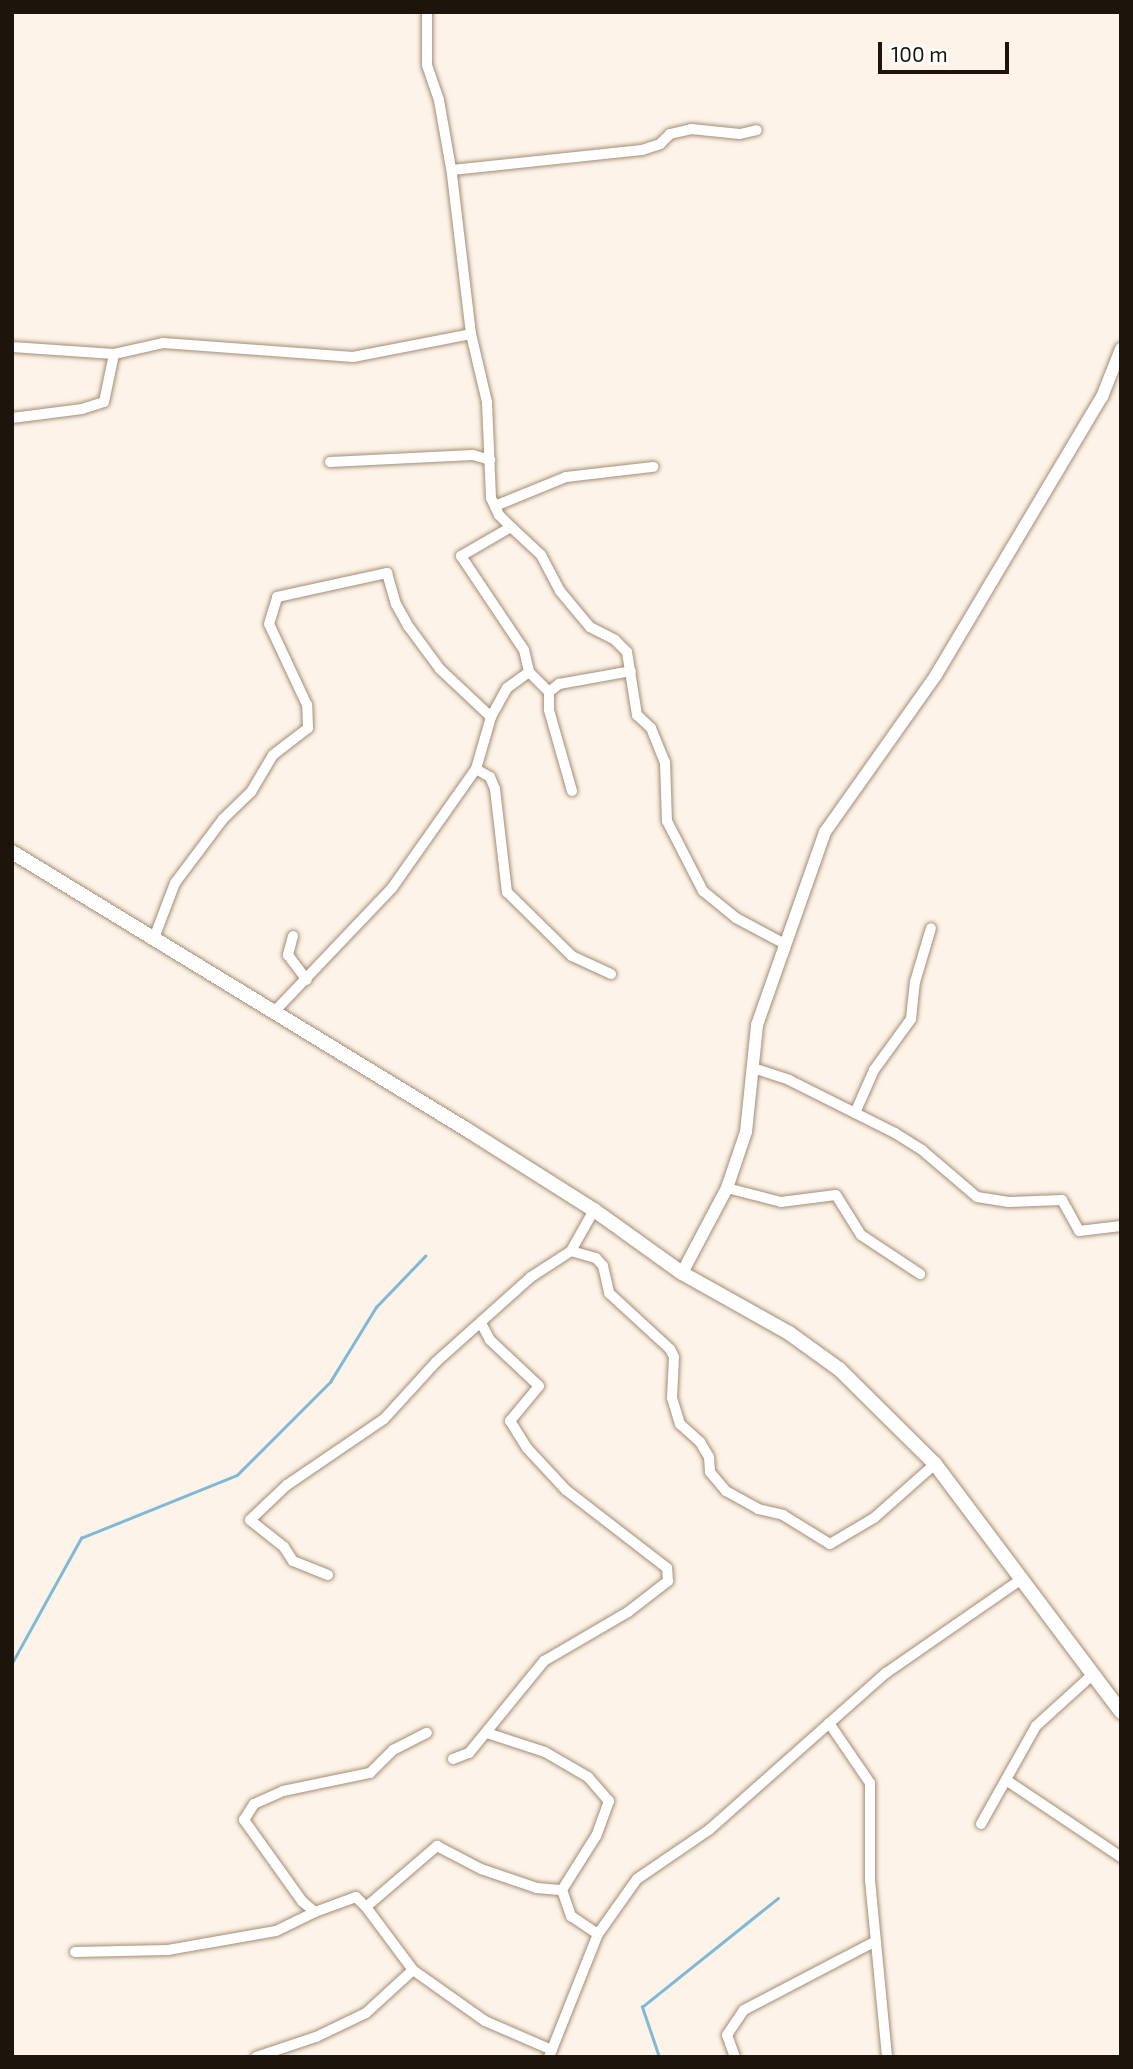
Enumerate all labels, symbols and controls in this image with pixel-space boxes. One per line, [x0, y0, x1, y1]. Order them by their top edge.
scale bar [881, 28, 1012, 72]
text: 100 m [891, 41, 948, 66]

